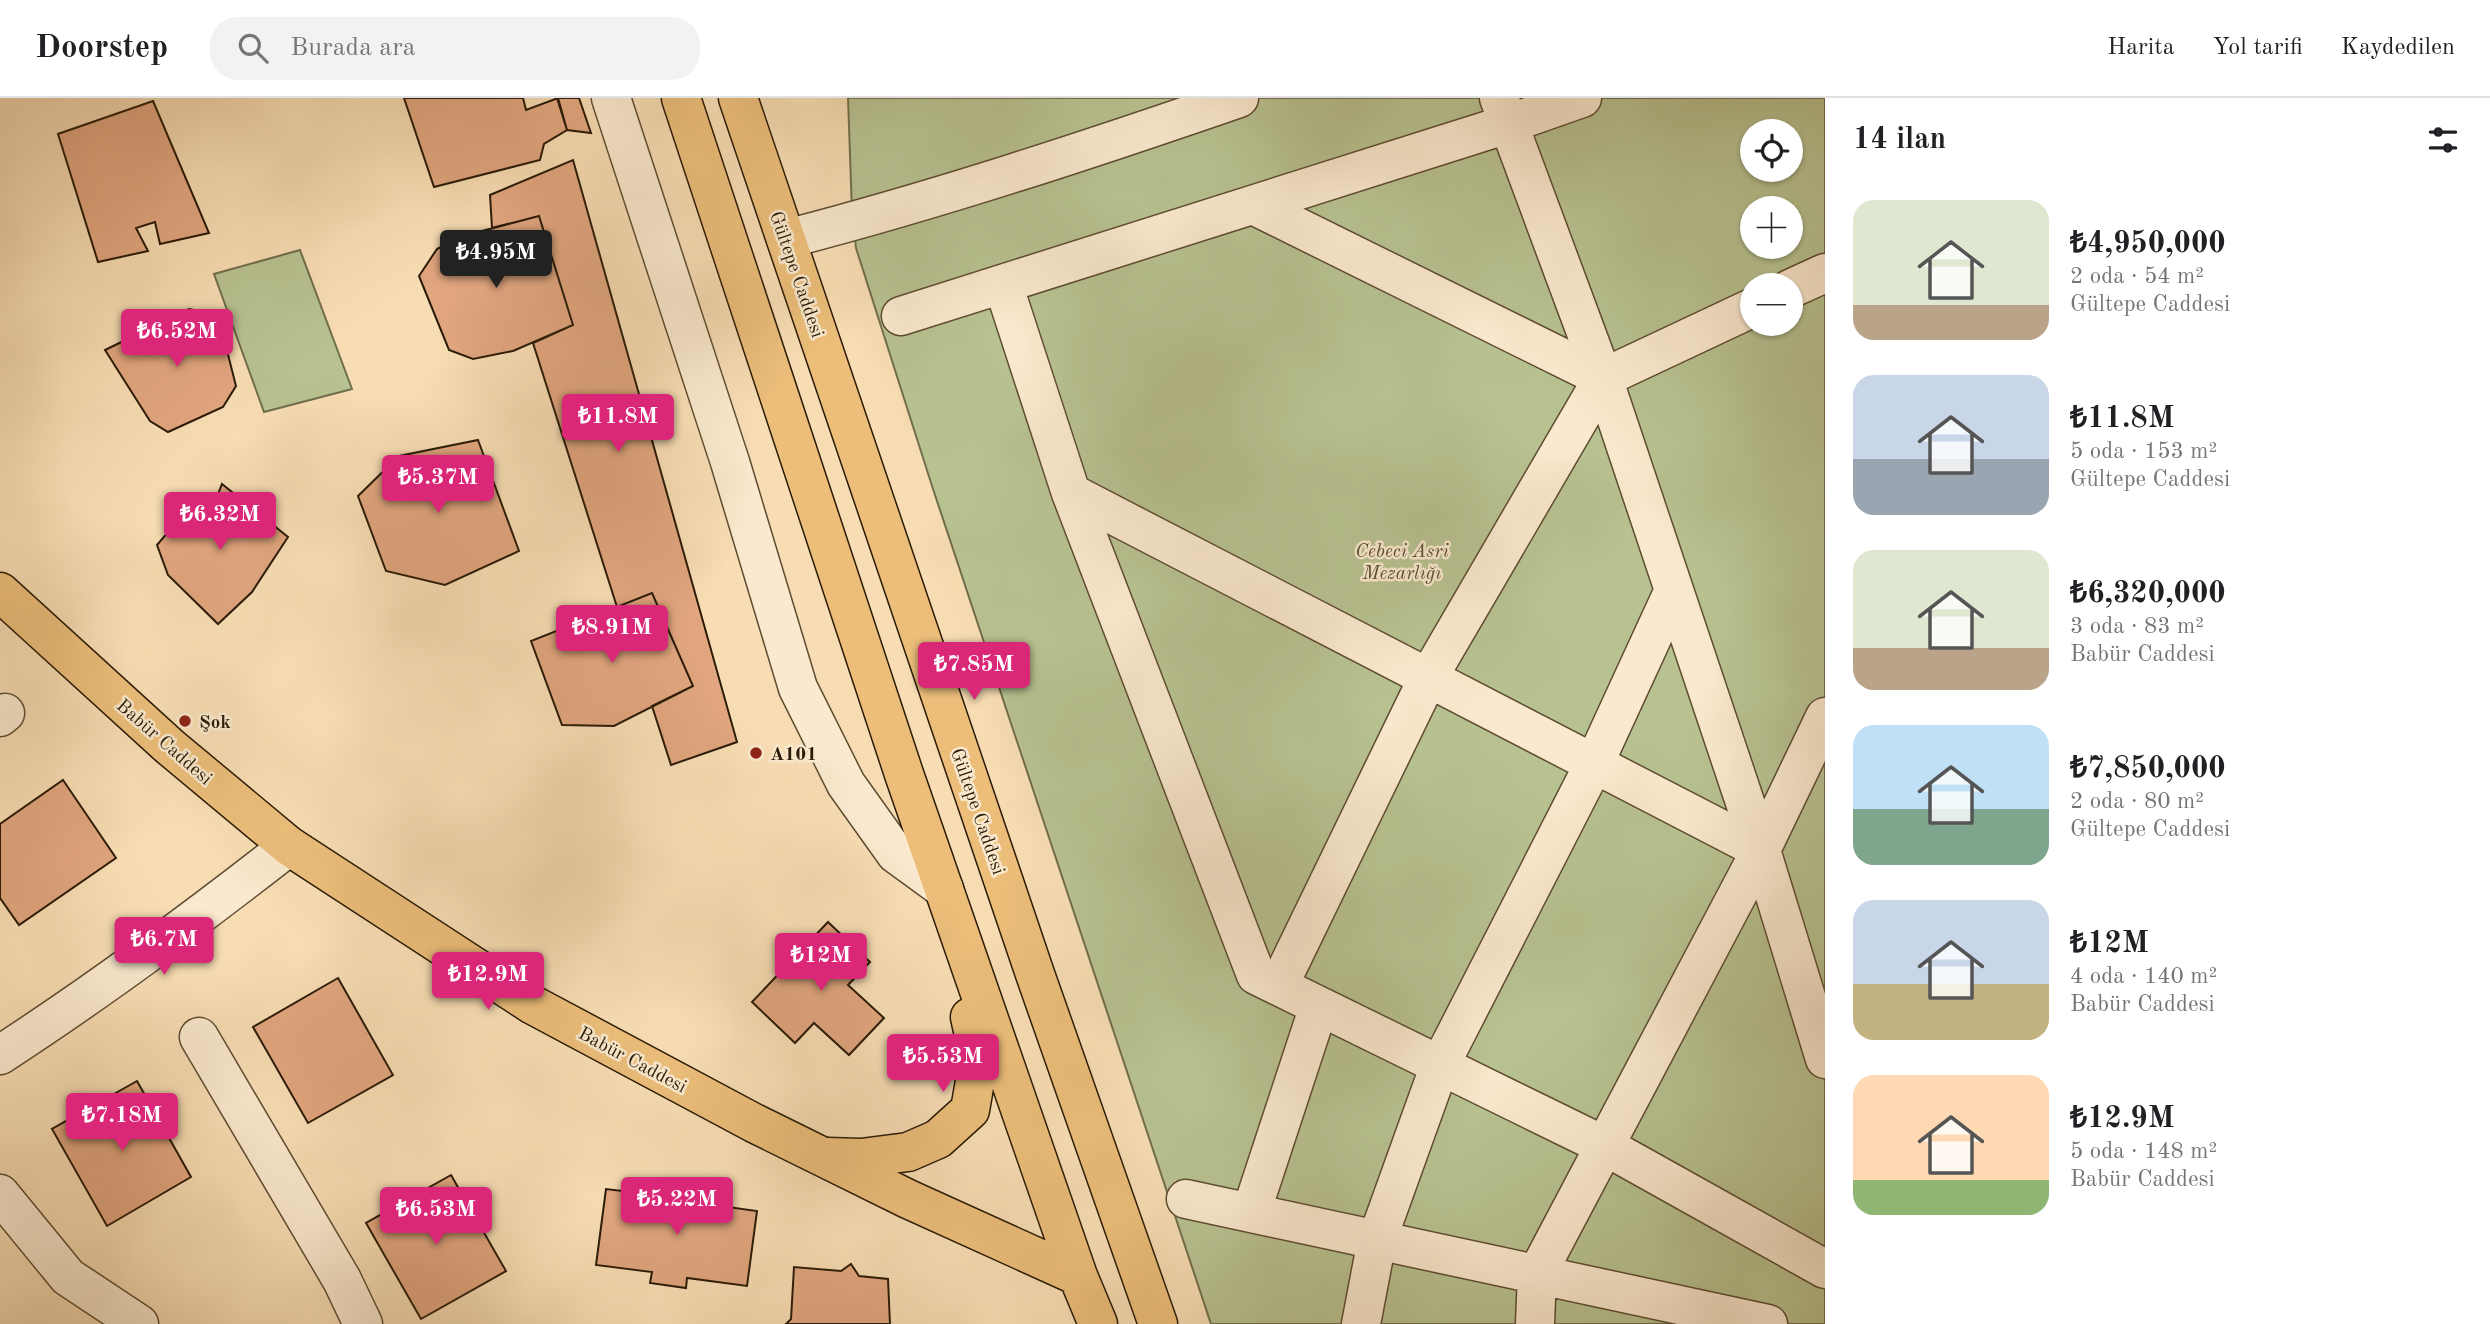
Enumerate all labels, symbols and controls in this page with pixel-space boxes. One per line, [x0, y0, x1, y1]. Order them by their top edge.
search box [210, 17, 700, 80]
icon: search [234, 29, 272, 67]
text: Doorstep [35, 32, 168, 65]
text: Burada ara [290, 35, 416, 61]
text: Harita [2107, 36, 2175, 60]
text: Yol tarifi [2213, 36, 2303, 60]
text: Kaydedilen [2341, 36, 2455, 60]
map controls [1740, 119, 1803, 336]
button: locate [1740, 119, 1803, 182]
icon: filters [2424, 121, 2462, 159]
text: 14 ilan [1853, 125, 1946, 155]
button: + [1740, 196, 1803, 259]
street label: Gültepe Caddesi [765, 209, 826, 340]
icon: home [1909, 228, 1993, 312]
text: ₺4,950,000 [2070, 229, 2226, 259]
pin: ₺4.95M [439, 230, 553, 290]
text: ₺4.95M [456, 241, 536, 264]
text: 2 oda · 54 m² [2070, 265, 2204, 288]
button: − [1740, 273, 1803, 336]
text: Gültepe Caddesi [2070, 293, 2230, 316]
pin: ₺6.52M [120, 310, 234, 369]
text: ₺6.52M [137, 320, 217, 343]
pin: ₺11.8M [561, 394, 675, 454]
icon: home [1909, 403, 1993, 487]
text: ₺11.8M [2070, 404, 2174, 434]
text: ₺11.8M [578, 405, 658, 428]
text: 5 oda · 153 m² [2070, 440, 2217, 463]
pin: ₺5.37M [381, 456, 495, 515]
text: ₺5.37M [398, 466, 478, 489]
text: Gültepe Caddesi [2070, 468, 2230, 491]
pin: ₺6.32M [163, 492, 277, 552]
text: ₺6.32M [180, 503, 260, 526]
park label: Cebeci Asri Mezarlığı [1355, 543, 1449, 584]
icon: home [1909, 578, 1993, 662]
text: ₺6,320,000 [2070, 579, 2226, 609]
pin: ₺8.91M [555, 606, 669, 665]
text: 3 oda · 83 m² [2070, 615, 2204, 638]
text: ₺8.91M [572, 616, 652, 639]
pin: ₺7.85M [917, 642, 1031, 702]
text: Babür Caddesi [2070, 643, 2215, 666]
text: ₺7.85M [934, 653, 1014, 676]
street label: Babür Caddesi [112, 696, 215, 789]
marker: Şok [177, 713, 193, 729]
place label: Şok [199, 714, 231, 733]
marker: A101 [748, 745, 764, 761]
place label: A101 [770, 746, 817, 765]
street label: Gültepe Caddesi [946, 746, 1007, 877]
icon: home [1909, 753, 1993, 837]
text: ₺7,850,000 [2070, 754, 2226, 784]
text: 2 oda · 80 m² [2070, 790, 2204, 813]
text: Gültepe Caddesi [2070, 818, 2230, 841]
pin: ₺6.7M [115, 918, 213, 977]
text: ₺6.7M [131, 928, 197, 951]
icon: home [1909, 928, 1993, 1012]
text: ₺12M [2070, 929, 2149, 959]
pin: ₺12M [780, 934, 862, 993]
text: ₺12M [791, 944, 851, 967]
pin: ₺12.9M [431, 953, 545, 1012]
text: ₺12.9M [448, 963, 528, 986]
text: 4 oda · 140 m² [2070, 965, 2217, 988]
text: Babür Caddesi [2070, 993, 2215, 1016]
street label: Babür Caddesi [575, 1025, 689, 1098]
pin: ₺5.53M [886, 1034, 1000, 1094]
text: ₺5.53M [903, 1045, 983, 1068]
pin: ₺7.18M [65, 1094, 179, 1153]
icon: home [1909, 1103, 1993, 1187]
text: ₺7.18M [82, 1104, 162, 1127]
text: ₺12.9M [2070, 1104, 2174, 1134]
text: 5 oda · 148 m² [2070, 1140, 2217, 1163]
text: Babür Caddesi [2070, 1168, 2215, 1191]
pin: ₺5.22M [620, 1178, 734, 1237]
pin: ₺6.53M [379, 1188, 493, 1247]
text: ₺5.22M [637, 1188, 717, 1211]
text: ₺6.53M [396, 1198, 476, 1221]

